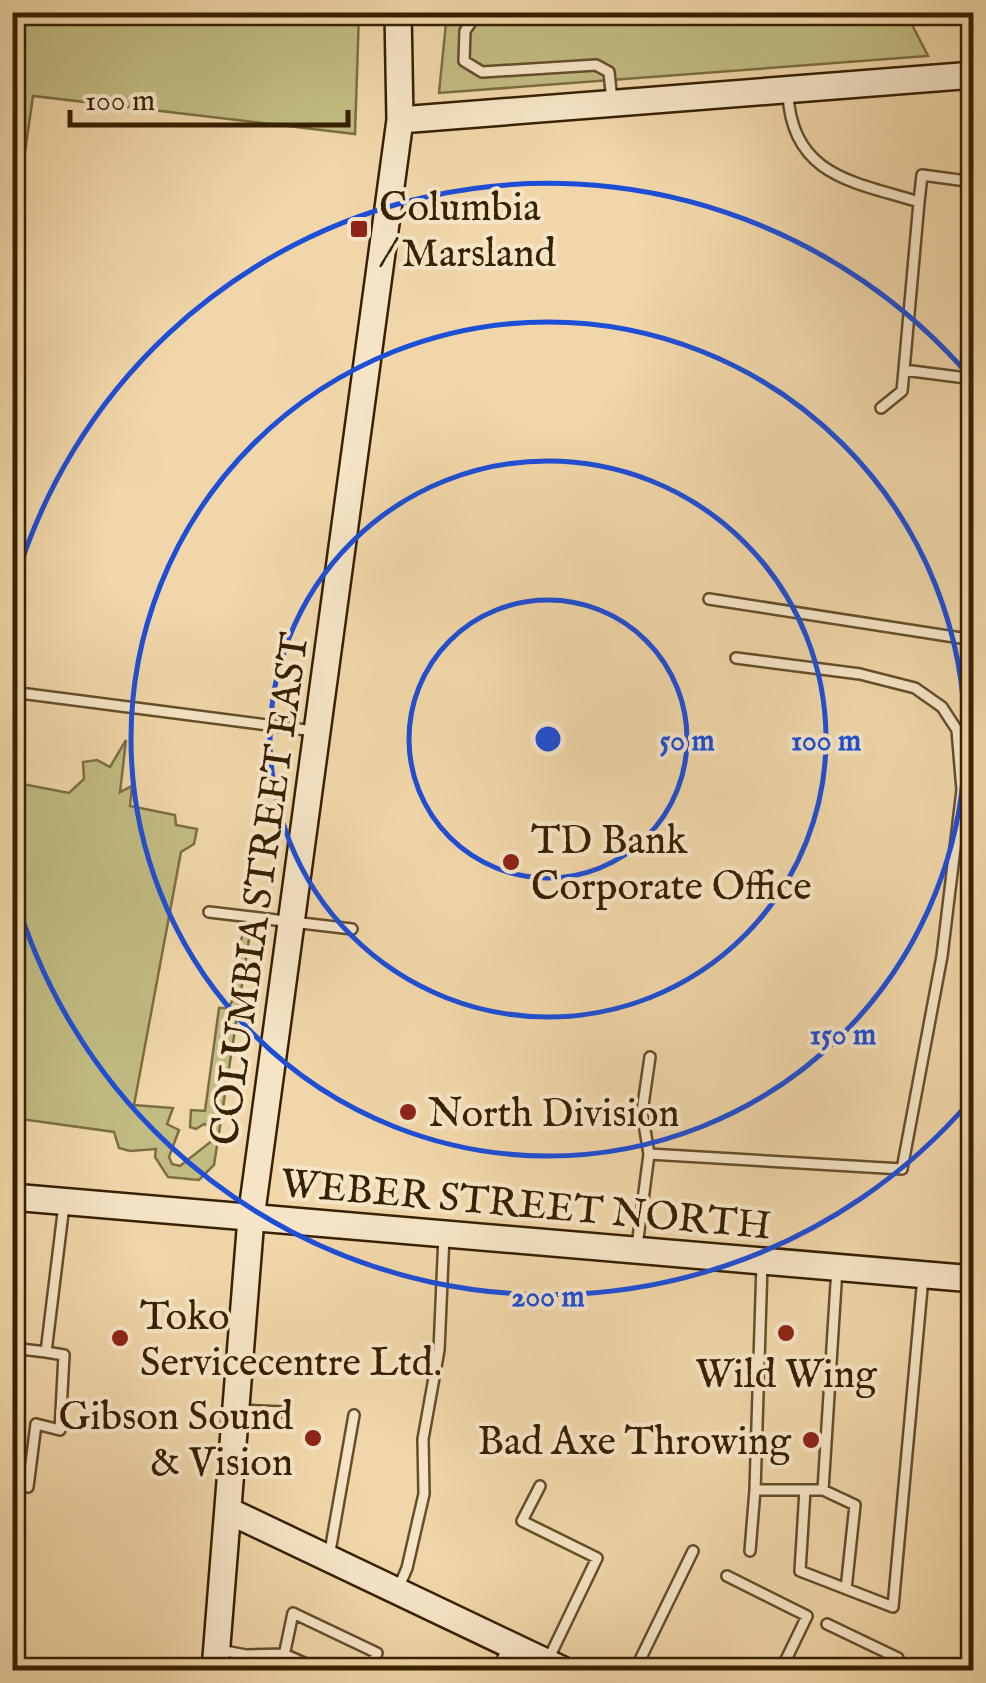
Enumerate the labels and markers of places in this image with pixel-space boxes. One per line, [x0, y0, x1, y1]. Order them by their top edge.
place label: Columbia / Marsland [379, 184, 557, 281]
marker: Columbia / Marsland [348, 218, 370, 240]
centre of rings [530, 721, 566, 757]
place label: TD Bank Corporate Office [531, 817, 812, 914]
marker: TD Bank Corporate Office [500, 851, 522, 873]
place label: North Division [428, 1090, 680, 1141]
marker: North Division [397, 1101, 419, 1123]
place label: Toko Servicecentre Ltd. [140, 1293, 442, 1390]
marker: Wild Wing [775, 1322, 797, 1344]
marker: Toko Servicecentre Ltd. [109, 1327, 131, 1349]
place label: Wild Wing [695, 1351, 878, 1402]
place label: Gibson Sound & Vision [58, 1393, 294, 1490]
place label: Bad Axe Throwing [478, 1418, 792, 1469]
marker: Gibson Sound & Vision [302, 1427, 324, 1449]
marker: Bad Axe Throwing [800, 1429, 822, 1451]

